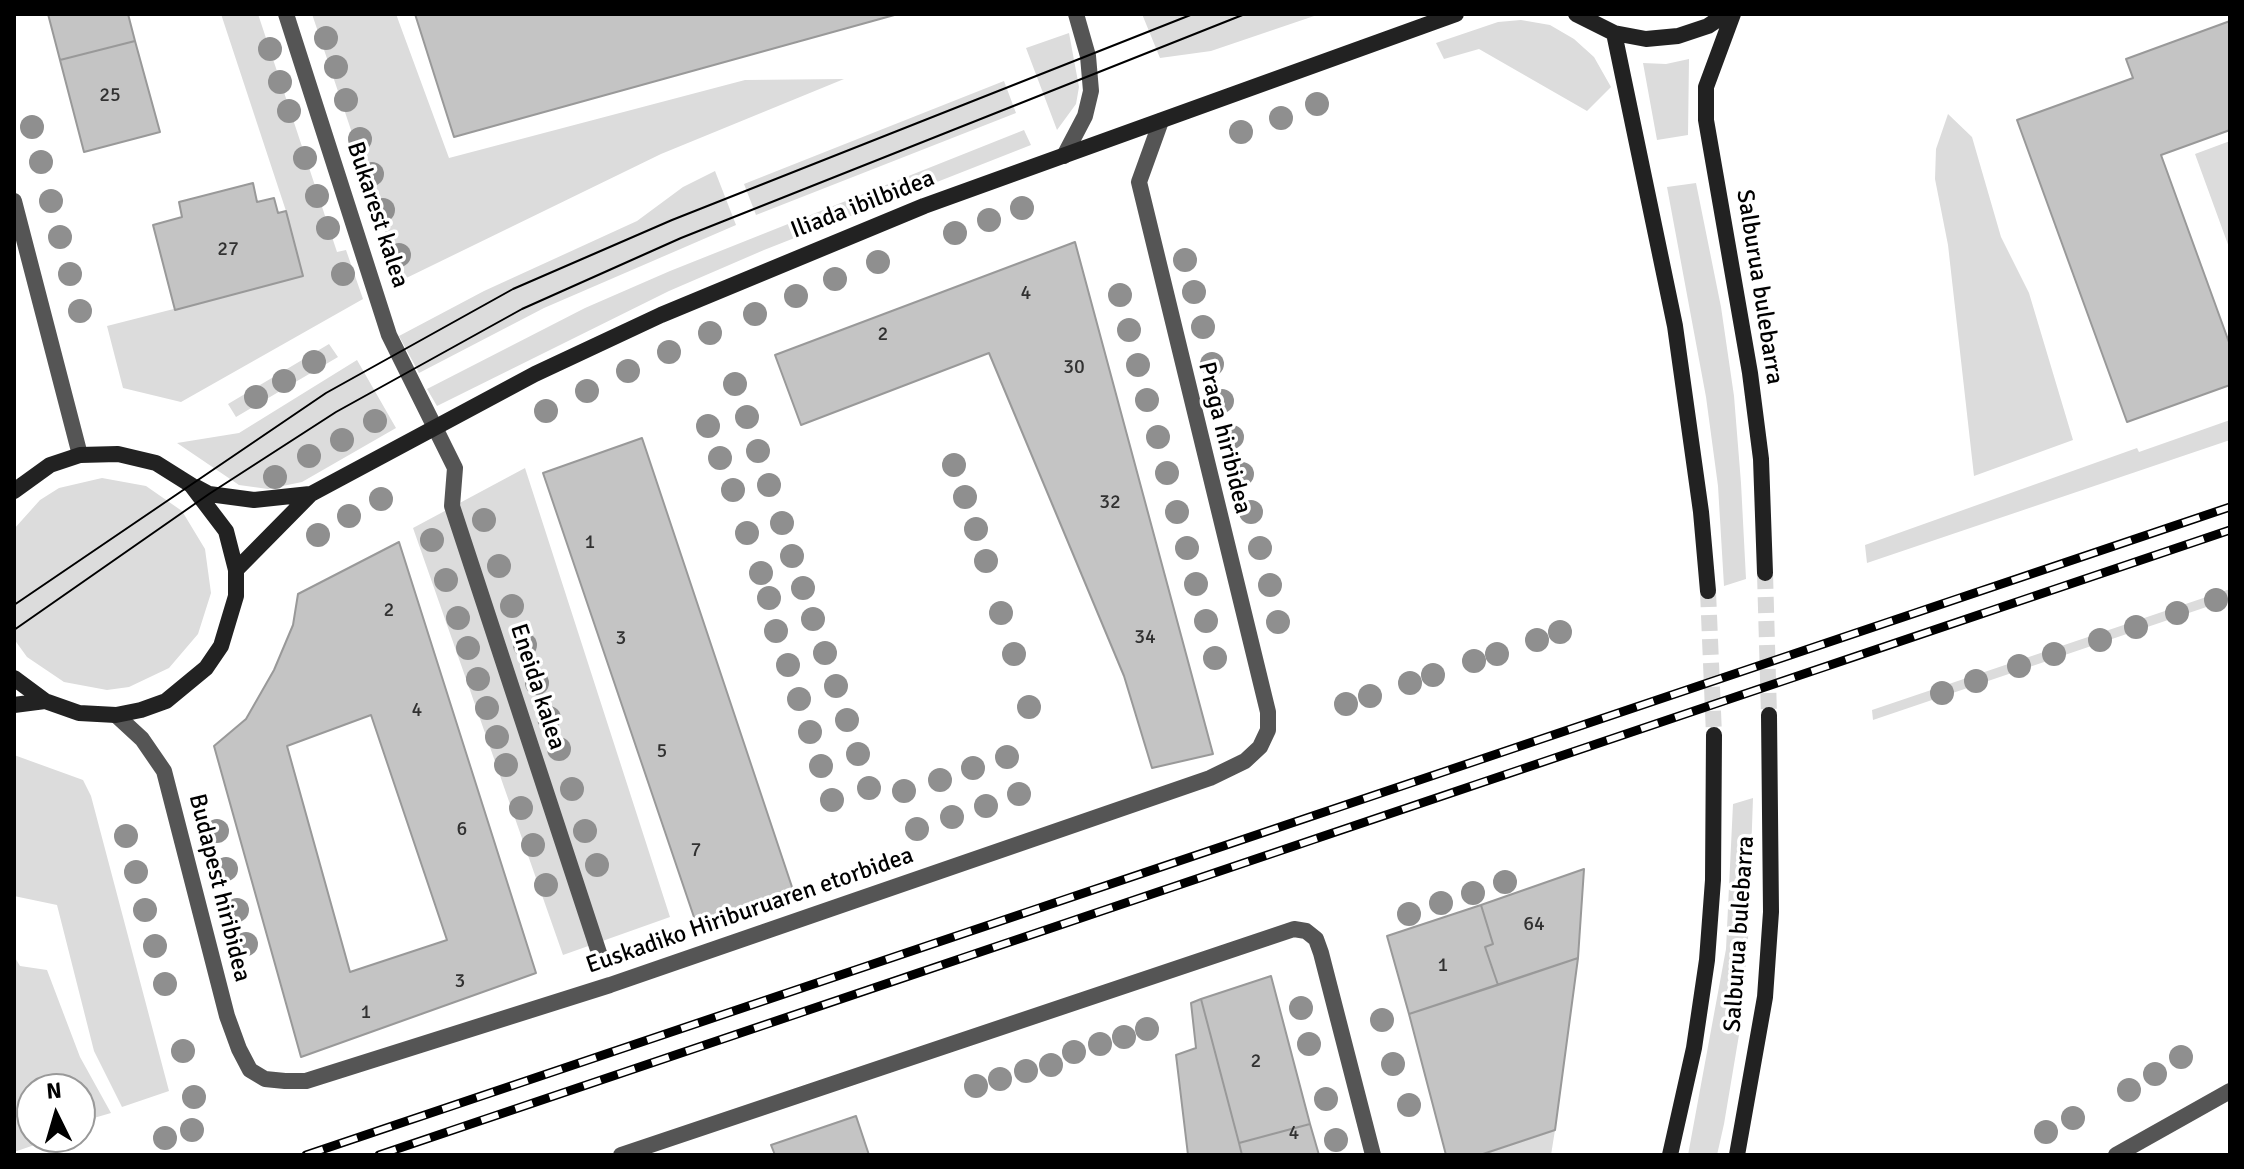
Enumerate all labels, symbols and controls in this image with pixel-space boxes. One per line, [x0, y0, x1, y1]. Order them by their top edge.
house number: 25 [99, 84, 121, 108]
street label: Bukarest kalea [340, 138, 414, 292]
street label: Iliada ibilbidea [787, 164, 939, 246]
street label: Salburua bulebarra [1729, 188, 1789, 386]
house number: 27 [217, 238, 239, 262]
house number: 4 [1021, 282, 1031, 306]
house number: 2 [878, 323, 888, 347]
house number: 30 [1063, 356, 1085, 380]
street label: Praga hiribidea [1191, 359, 1257, 517]
house number: 32 [1099, 491, 1121, 515]
house number: 1 [585, 531, 595, 555]
house number: 2 [384, 599, 394, 623]
street label: Eneida kalea [503, 620, 571, 754]
house number: 34 [1134, 626, 1156, 650]
house number: 3 [616, 627, 626, 651]
house number: 4 [412, 699, 422, 723]
house number: 5 [657, 740, 667, 764]
street label: Budapest hiribidea [182, 791, 256, 985]
house number: 6 [457, 818, 467, 842]
street label: Salburua bulebarra [1719, 835, 1761, 1033]
house number: 7 [691, 839, 701, 863]
street label: Euskadiko Hiriburuaren etorbidea [583, 841, 917, 981]
house number: 64 [1523, 913, 1545, 937]
house number: 1 [1438, 954, 1448, 978]
house number: 3 [455, 970, 465, 994]
house number: 1 [361, 1001, 371, 1025]
house number: 2 [1251, 1050, 1261, 1074]
north arrow [16, 1073, 96, 1153]
text: N [45, 1076, 63, 1105]
house number: 4 [1289, 1122, 1299, 1146]

